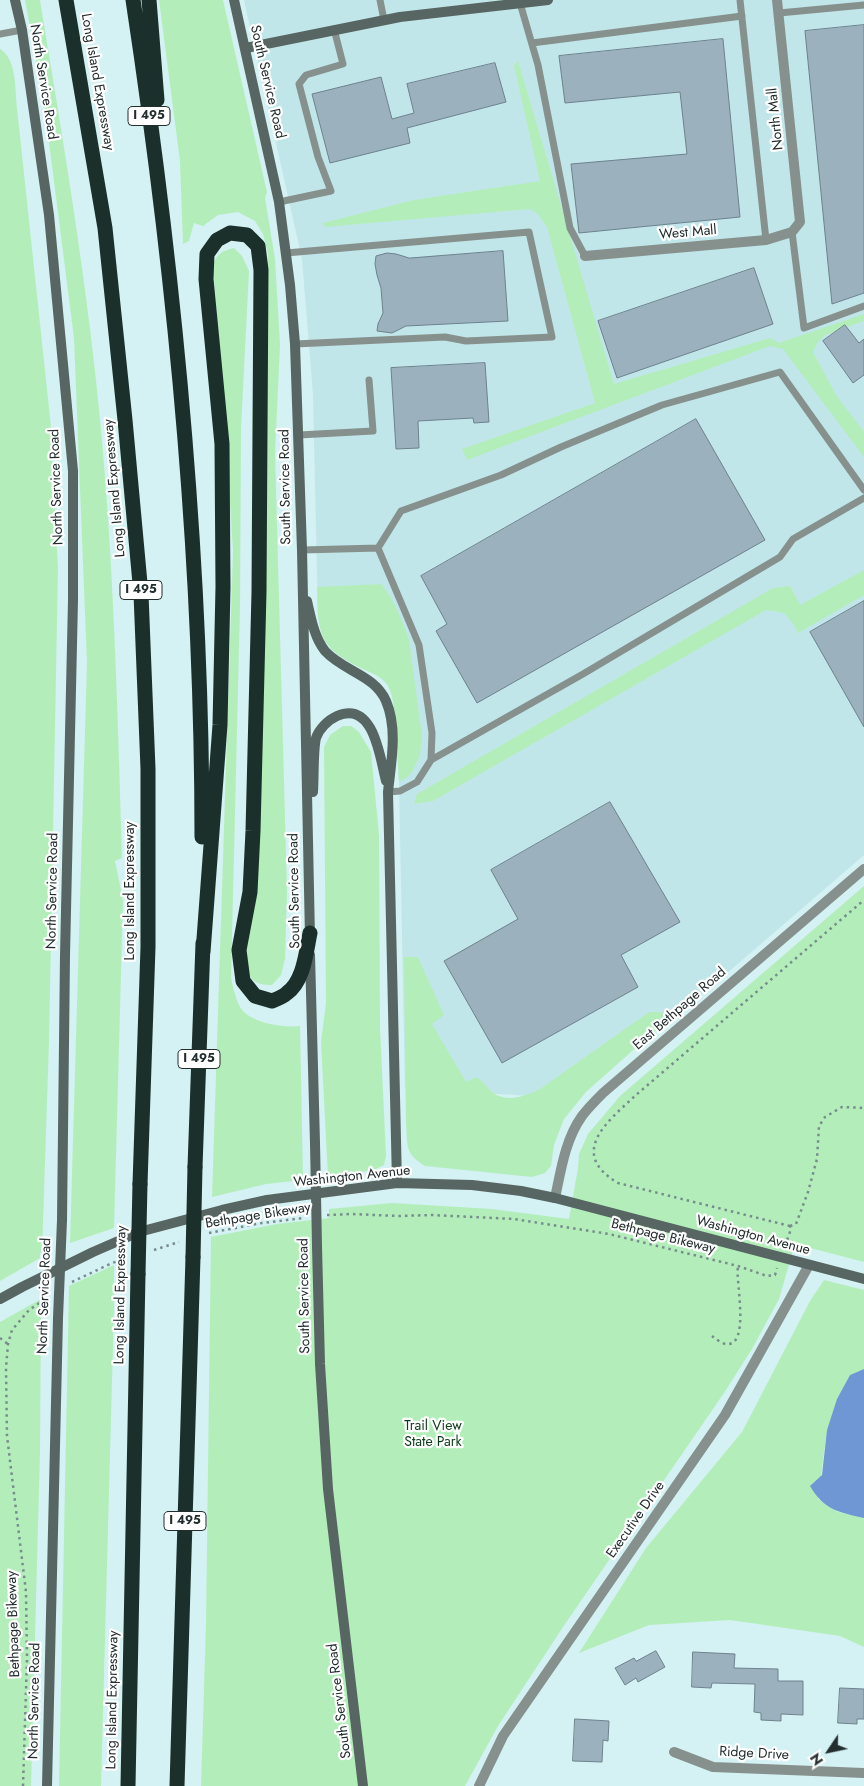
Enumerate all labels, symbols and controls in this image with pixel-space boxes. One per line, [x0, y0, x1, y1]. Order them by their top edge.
street label: Long Island Expressway [77, 12, 117, 152]
street label: North Service Road [26, 23, 60, 141]
street label: South Service Road [246, 24, 288, 140]
street label: North Mall [764, 87, 788, 151]
road number: I 495 [128, 106, 170, 125]
street label: West Mall [659, 222, 717, 244]
street label: Long Island Expressway [101, 418, 129, 558]
street label: North Service Road [47, 429, 67, 545]
street label: South Service Road [277, 429, 295, 545]
road number: I 495 [120, 580, 162, 600]
street label: Long Island Expressway [123, 822, 139, 960]
street label: North Service Road [44, 833, 62, 949]
street label: South Service Road [286, 833, 304, 949]
street label: East Bethpage Road [630, 964, 730, 1054]
road number: I 495 [178, 1050, 220, 1068]
street label: Washington Avenue [293, 1163, 411, 1191]
street label: Bethpage Bikeway [204, 1199, 312, 1233]
street label: Washington Avenue [694, 1213, 812, 1259]
street label: Bethpage Bikeway [609, 1216, 717, 1258]
street label: Long Island Expressway [111, 1225, 131, 1365]
street label: North Service Road [35, 1238, 55, 1354]
street label: South Service Road [296, 1238, 314, 1354]
park label: Trail View State Park [404, 1419, 462, 1451]
street label: Executive Drive [603, 1478, 669, 1562]
road number: I 495 [164, 1512, 206, 1530]
street label: Bethpage Bikeway [4, 1570, 24, 1678]
street label: Long Island Expressway [103, 1630, 123, 1770]
street label: North Service Road [26, 1643, 44, 1759]
street label: South Service Road [325, 1643, 355, 1759]
north arrow [804, 1726, 854, 1776]
street label: Ridge Drive [719, 1744, 789, 1764]
text: N [805, 1749, 828, 1770]

